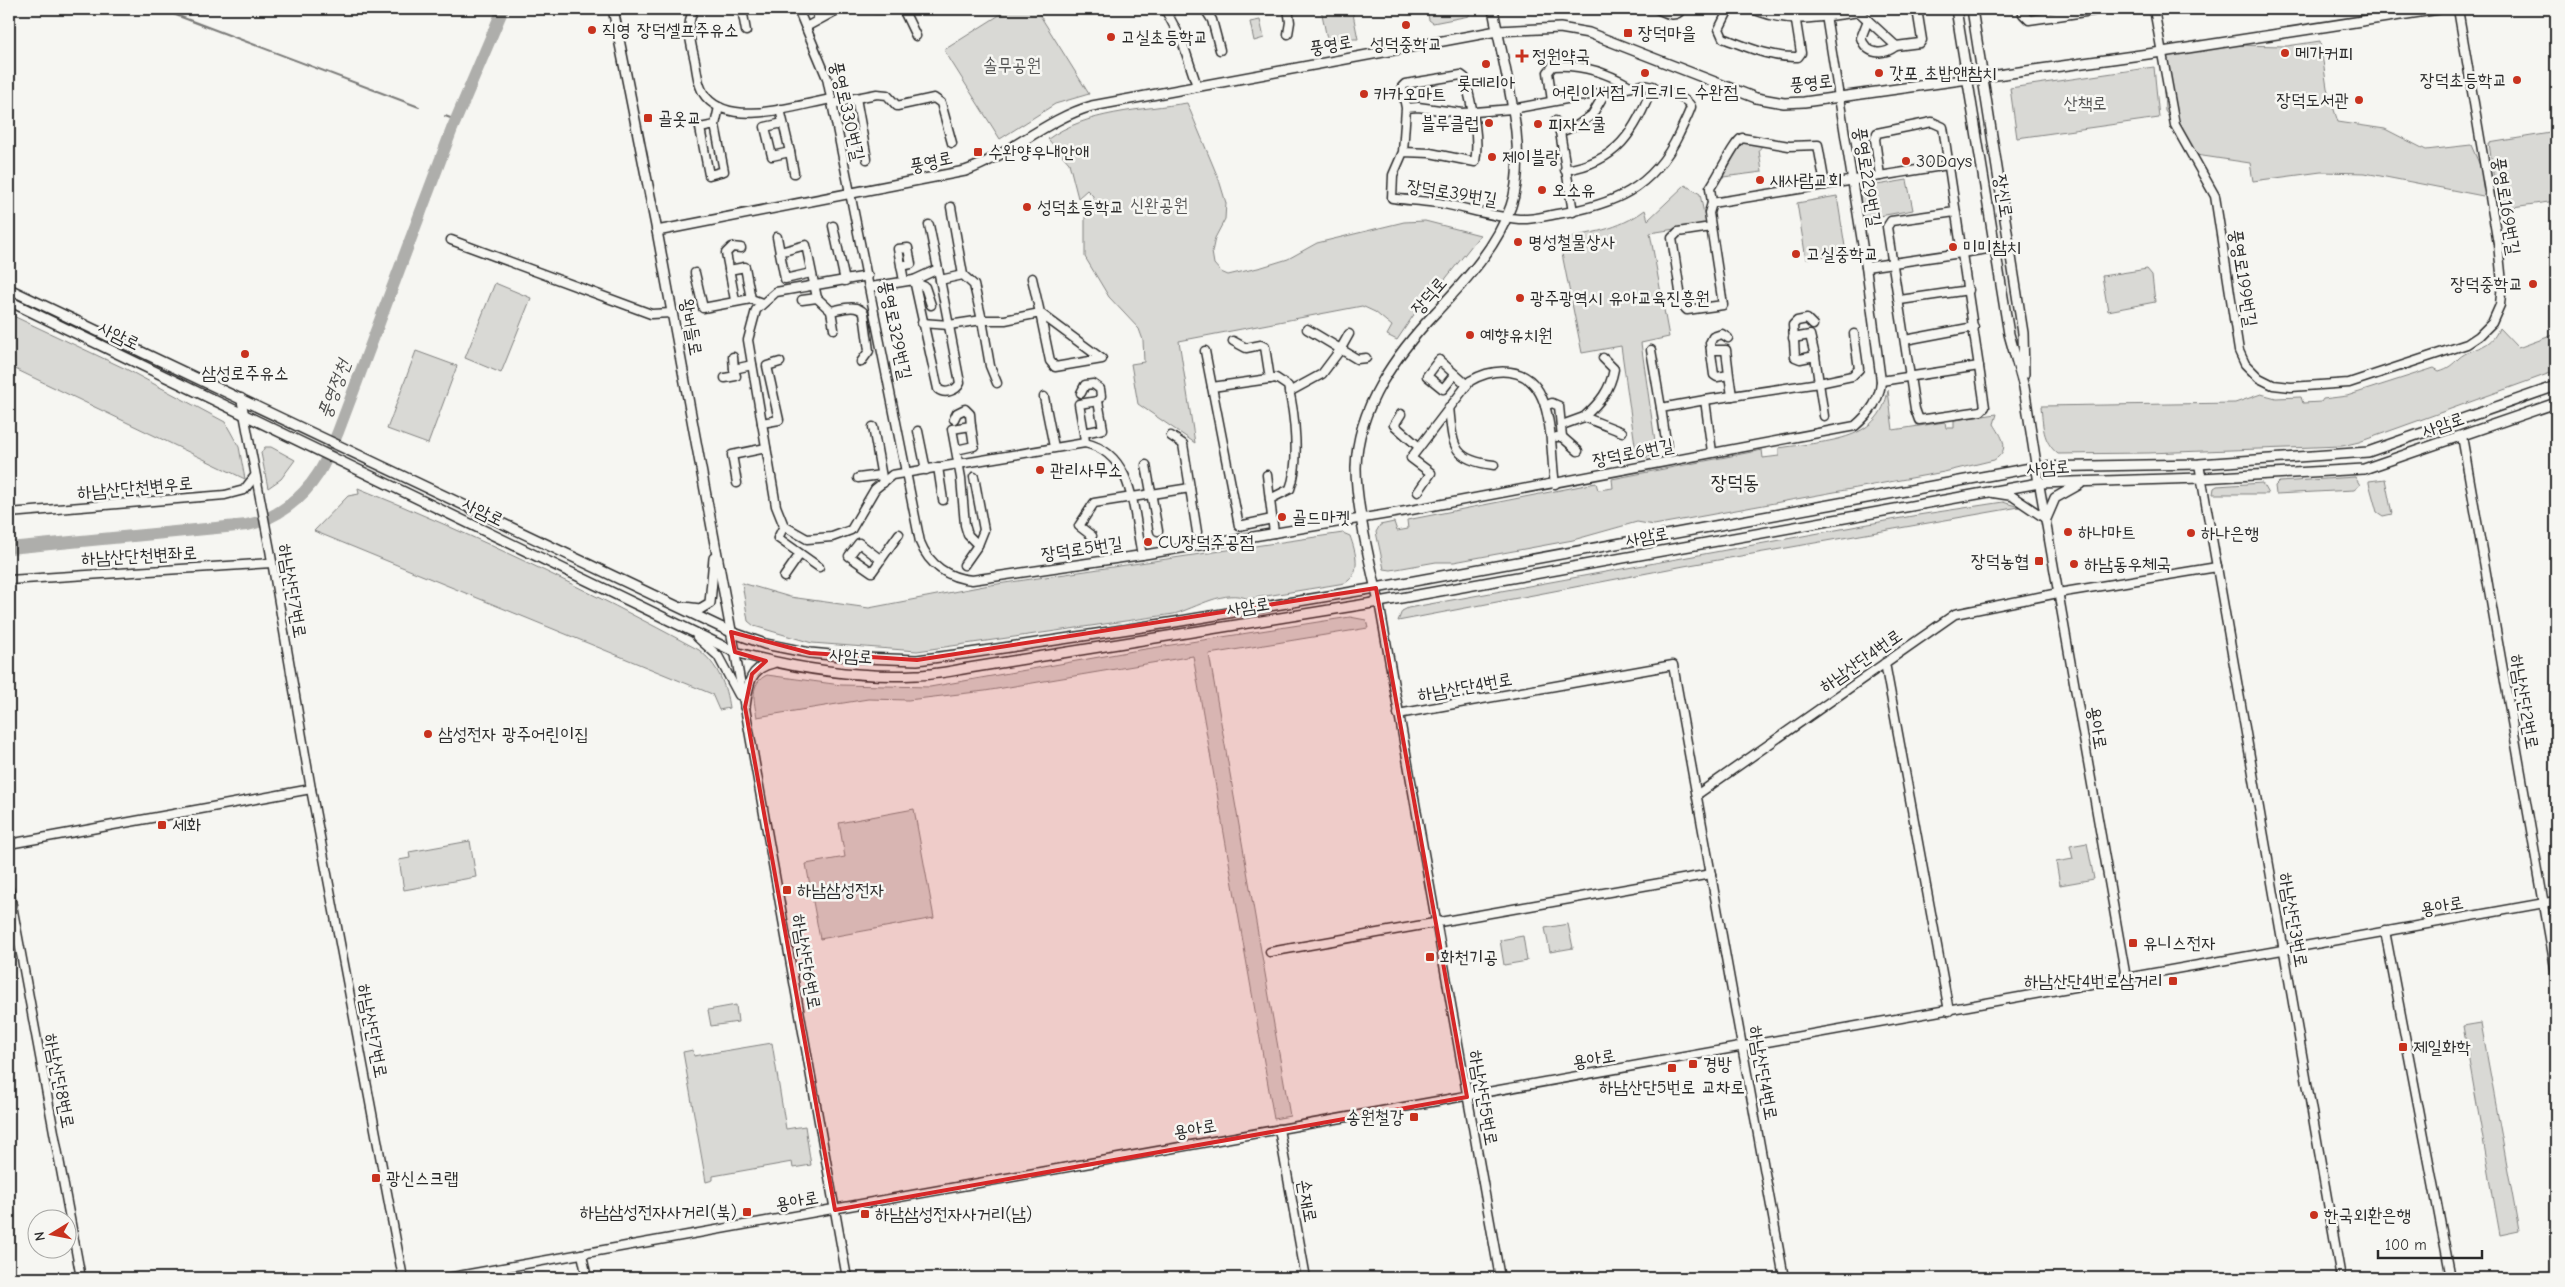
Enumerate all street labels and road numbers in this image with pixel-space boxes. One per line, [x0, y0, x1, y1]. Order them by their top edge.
street label: 풍영로 [1308, 31, 1354, 59]
street label: 풍영로330번길 [825, 59, 869, 163]
street label: 풍영로 [1788, 70, 1834, 96]
street label: 풍영로229번길 [1849, 126, 1885, 229]
street label: 풍영로 [908, 147, 954, 177]
street label: 풍영로169번길 [2488, 156, 2524, 257]
street label: 장신로 [1989, 173, 2017, 219]
street label: 장덕로39번길 [1405, 176, 1499, 211]
street label: 풍영로199번길 [2225, 228, 2261, 329]
street label: 장덕로 [1407, 273, 1451, 319]
street label: 풍영로329번길 [874, 279, 916, 382]
street label: 왕버들로 [676, 297, 706, 357]
street label: 사암로 [95, 317, 143, 355]
street label: 사암로 [2419, 408, 2467, 442]
street label: 장덕로6번길 [1591, 435, 1676, 471]
street label: 사암로 [2026, 456, 2070, 480]
street label: 하남산단천변우로 [76, 472, 194, 504]
street label: 사암로 [459, 493, 507, 531]
street label: 사암로 [1624, 523, 1670, 551]
street label: 장덕로5번길 [1040, 533, 1125, 565]
street label: 하남산단천변좌로 [81, 542, 197, 570]
street label: 하남산단7번로 [273, 542, 311, 640]
street label: 사암로 [1225, 593, 1271, 621]
street label: 하남산단4번로 [1816, 625, 1906, 697]
street label: 사암로 [829, 644, 873, 668]
street label: 하남산단2번로 [2505, 653, 2543, 751]
street label: 하남산단4번로 [1416, 668, 1514, 706]
street label: 용아로 [2083, 705, 2111, 751]
street label: 하남산단3번로 [2274, 871, 2312, 969]
street label: 용아로 [2419, 892, 2465, 920]
street label: 하남산단6번로 [787, 913, 825, 1011]
street label: 하남산단7번로 [353, 982, 391, 1080]
street label: 하남산단4번로 [1744, 1024, 1782, 1122]
street label: 하남산단8번로 [40, 1032, 78, 1130]
street label: 용아로 [1571, 1045, 1617, 1073]
street label: 하남산단5번로 [1464, 1049, 1502, 1147]
street label: 용아로 [1172, 1115, 1218, 1143]
street label: 손재로 [1293, 1178, 1321, 1224]
street label: 용아로 [774, 1187, 820, 1215]

